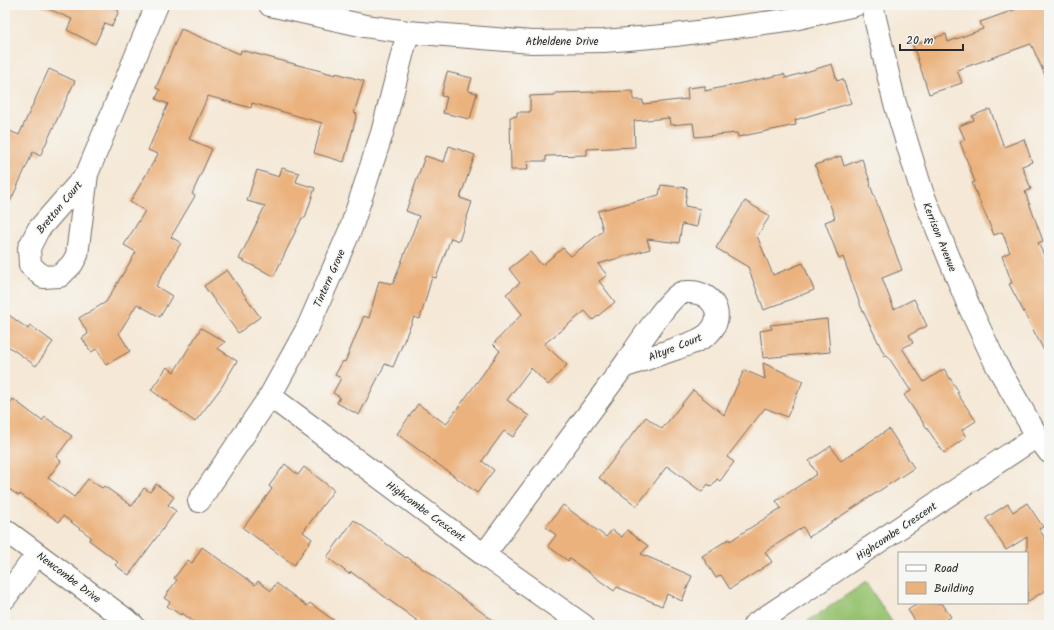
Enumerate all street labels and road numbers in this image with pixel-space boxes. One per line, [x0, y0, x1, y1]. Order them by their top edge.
street label: Atheldene Drive [525, 33, 599, 51]
street label: Bretton Court [32, 177, 88, 238]
street label: Kerrison Avenue [917, 200, 961, 275]
street label: Tintern Grove [309, 246, 351, 311]
street label: Altyre Court [646, 329, 706, 367]
street label: Highcombe Crescent [382, 477, 470, 547]
street label: Highcombe Crescent [852, 497, 941, 566]
street label: Newcombe Drive [32, 548, 104, 608]

